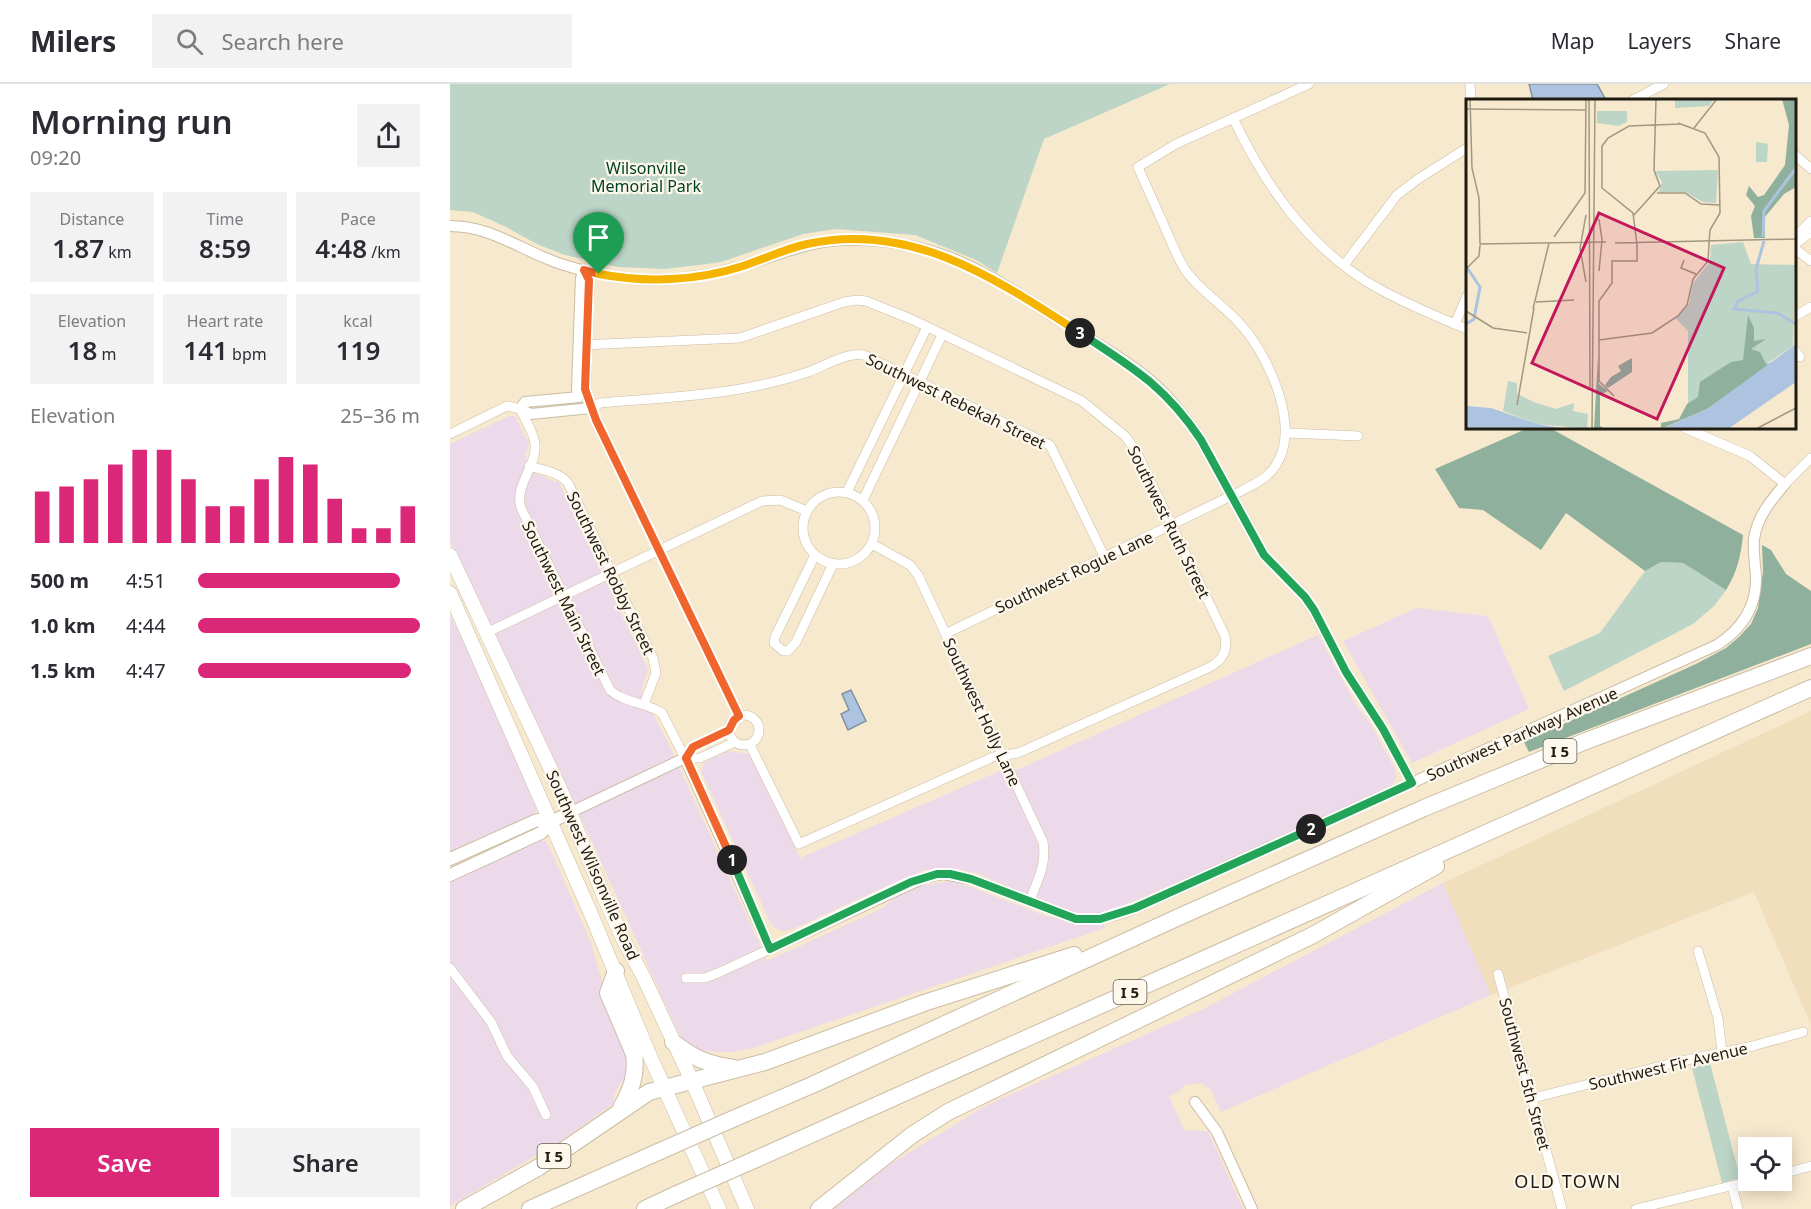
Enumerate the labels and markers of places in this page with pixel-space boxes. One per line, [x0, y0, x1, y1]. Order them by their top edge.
pin [573, 212, 624, 274]
pin: 3 [1065, 318, 1095, 348]
pin: 2 [1296, 814, 1326, 844]
pin: 1 [717, 845, 747, 875]

